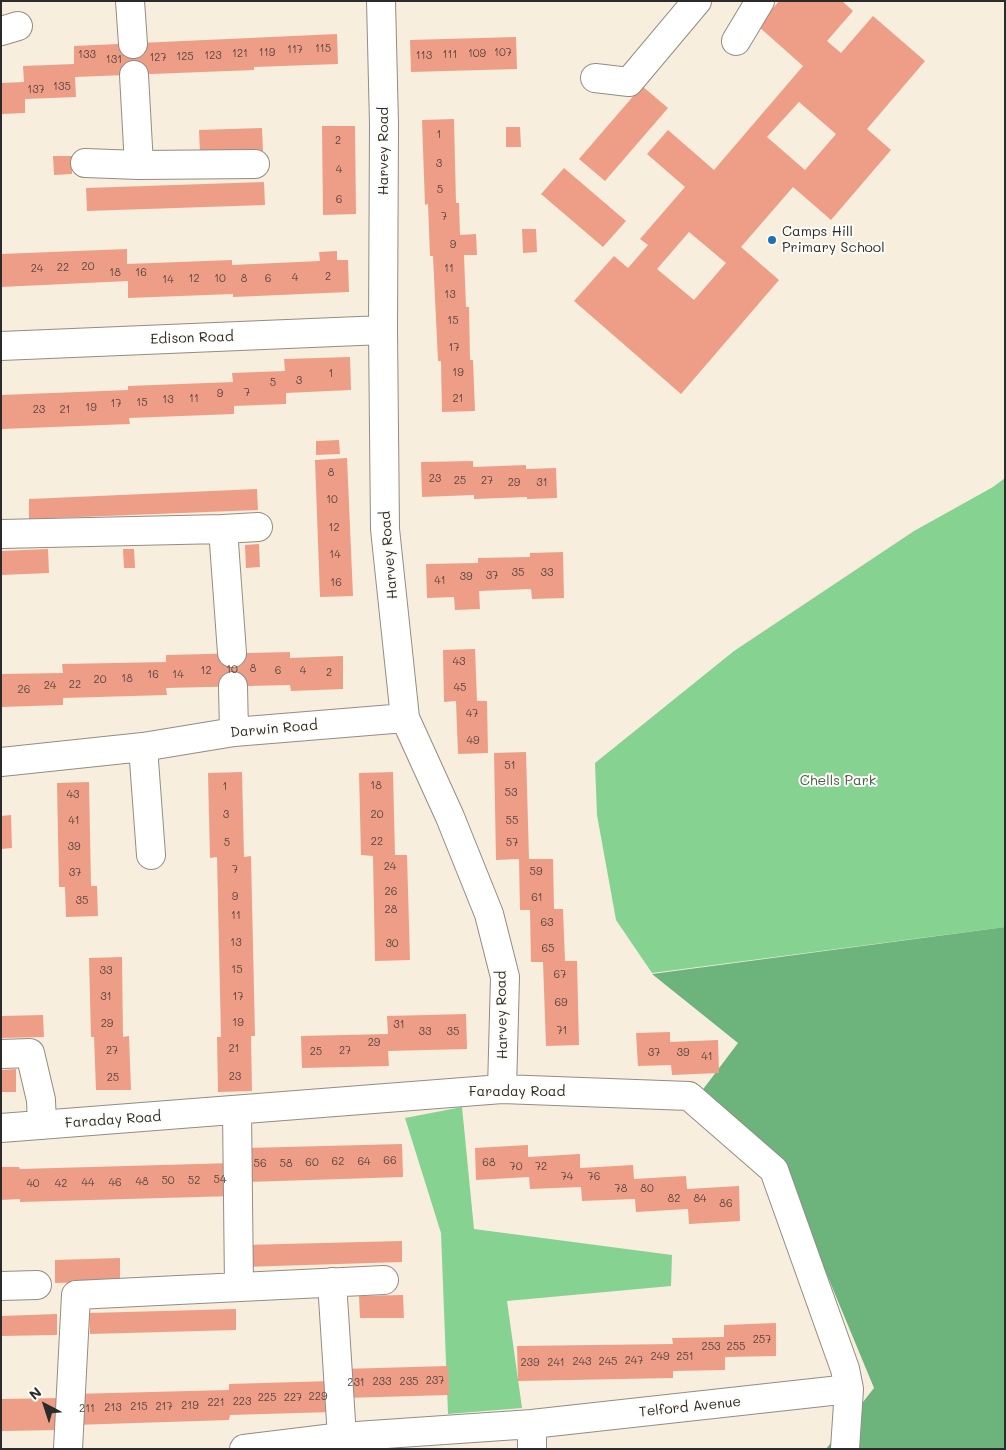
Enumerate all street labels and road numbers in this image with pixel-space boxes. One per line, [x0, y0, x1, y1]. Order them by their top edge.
street label: Harvey Road [376, 107, 392, 195]
street label: Edison Road [150, 328, 234, 348]
street label: Harvey Road [377, 510, 401, 600]
street label: Darwin Road [230, 717, 318, 741]
street label: Harvey Road [493, 971, 511, 1059]
street label: Faraday Road [469, 1084, 565, 1100]
street label: Faraday Road [64, 1108, 162, 1132]
street label: Telford Avenue [638, 1393, 742, 1421]

